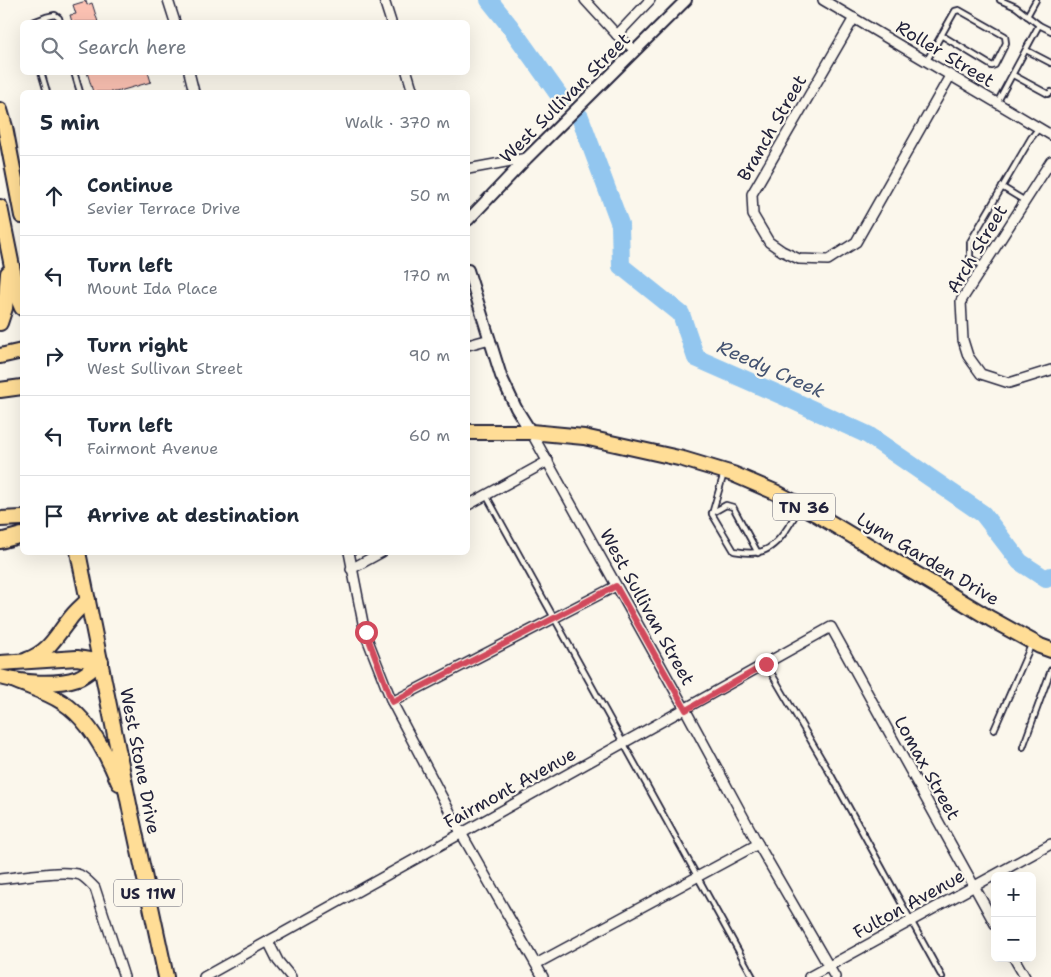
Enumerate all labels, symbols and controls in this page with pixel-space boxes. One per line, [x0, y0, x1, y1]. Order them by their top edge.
street label: Roller Street [891, 15, 999, 93]
search box [20, 20, 470, 75]
street label: West Sullivan Street [494, 27, 636, 169]
icon: search [38, 34, 66, 62]
text: Search here [78, 35, 187, 60]
street label: Branch Street [732, 70, 812, 186]
text: 5 min [40, 109, 100, 137]
text: Walk · 370 m [345, 112, 450, 133]
text: Continue [87, 173, 173, 198]
icon: ahead [40, 182, 68, 210]
text: 50 m [410, 185, 450, 206]
text: Sevier Terrace Drive [87, 198, 241, 219]
street label: Arch Street [941, 200, 1013, 298]
text: Turn left [87, 253, 173, 278]
icon: left [40, 262, 68, 290]
text: 170 m [403, 265, 450, 286]
text: Mount Ida Place [87, 278, 218, 299]
text: Turn right [87, 333, 188, 358]
water label: Reedy Creek [713, 334, 829, 404]
icon: right [40, 342, 68, 370]
text: 90 m [409, 345, 450, 366]
text: West Sullivan Street [87, 358, 243, 379]
text: Turn left [87, 413, 173, 438]
icon: left [40, 422, 68, 450]
text: 60 m [409, 425, 450, 446]
text: Fairmont Avenue [87, 438, 218, 459]
road number: TN 36 [773, 494, 835, 520]
icon: arrive [40, 502, 68, 530]
text: Arrive at destination [87, 503, 299, 528]
street label: Lynn Garden Drive [852, 507, 1004, 611]
street label: West Sullivan Street [594, 524, 700, 690]
route start [355, 621, 378, 644]
route end [755, 653, 778, 676]
street label: West Stone Drive [114, 686, 166, 836]
street label: Lomax Street [889, 712, 966, 824]
street label: Fairmont Avenue [440, 742, 580, 834]
street label: Fulton Avenue [849, 863, 969, 945]
map controls [991, 872, 1036, 962]
button: + [991, 872, 1036, 917]
road number: US 11W [114, 880, 182, 906]
button: − [991, 917, 1036, 962]

